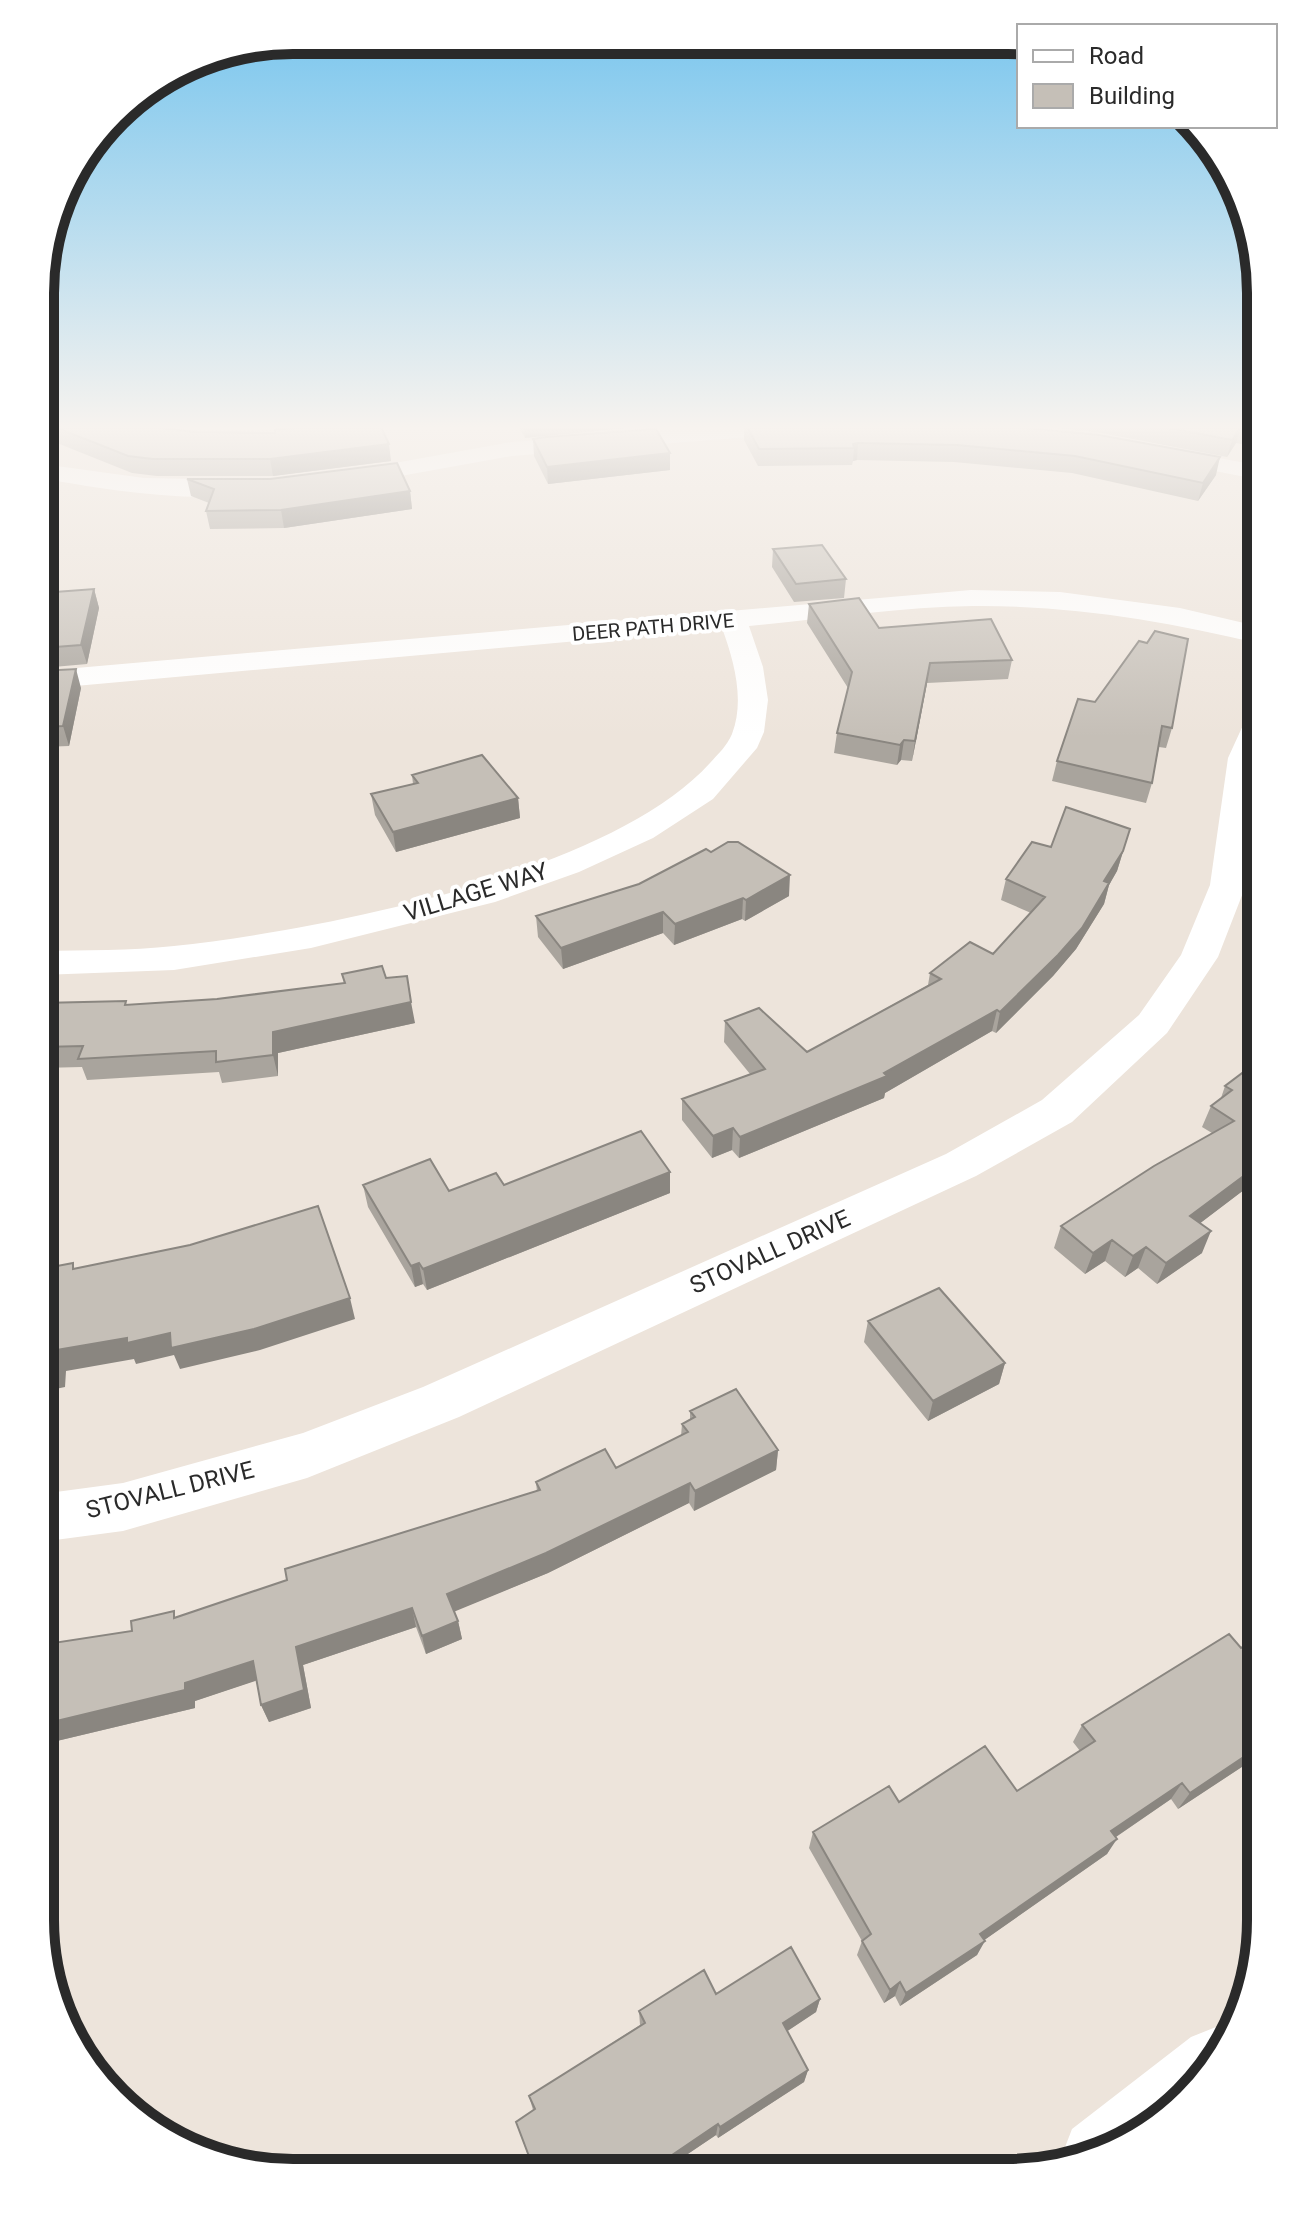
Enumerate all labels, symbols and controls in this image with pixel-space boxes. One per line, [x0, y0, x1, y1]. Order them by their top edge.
legend [1017, 24, 1277, 128]
text: Road [1089, 42, 1144, 70]
text: Building [1089, 82, 1175, 110]
street label: DEER PATH DRIVE [571, 608, 735, 646]
street label: VILLAGE WAY [401, 857, 552, 927]
street label: STOVALL DRIVE [686, 1204, 854, 1300]
street label: STOVALL DRIVE [83, 1456, 257, 1524]

